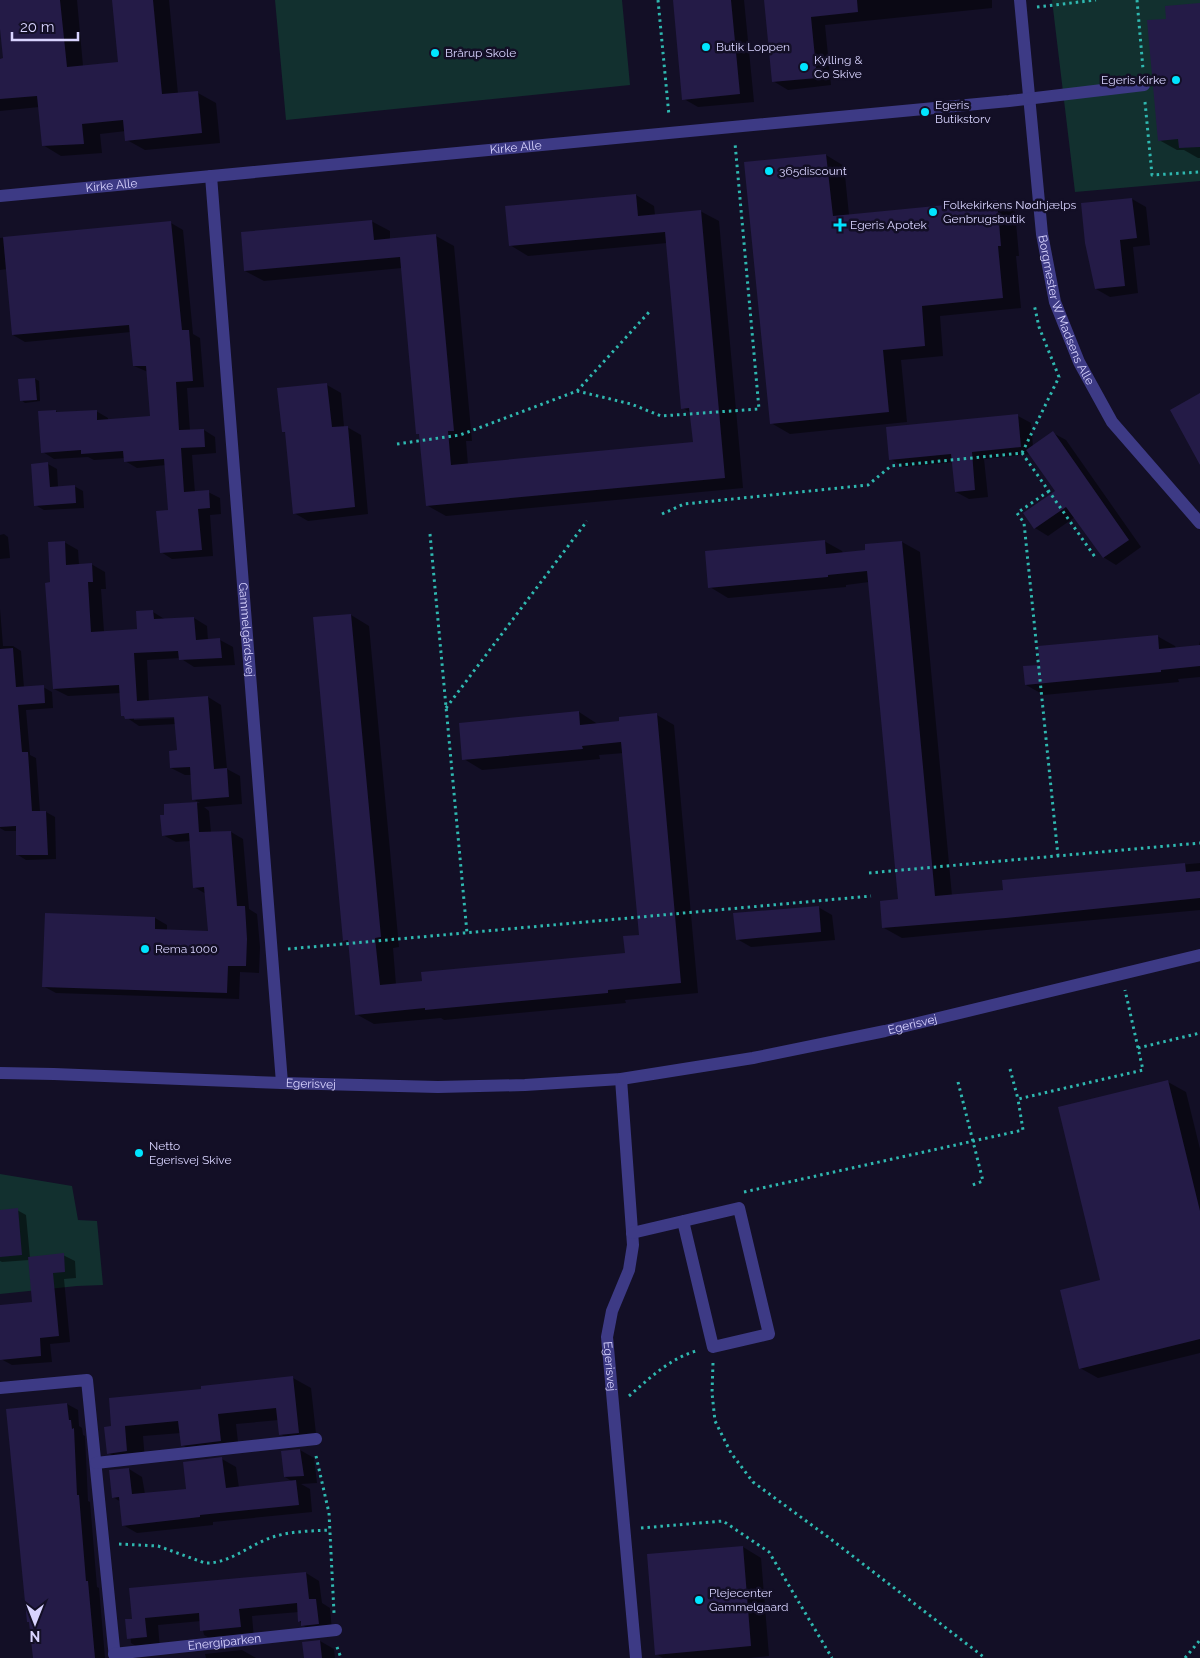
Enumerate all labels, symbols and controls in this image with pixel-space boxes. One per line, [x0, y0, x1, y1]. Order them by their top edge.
scale bar [12, 10, 79, 42]
text: 20 m [20, 18, 55, 36]
place label: Butik Loppen [716, 40, 790, 54]
marker: Butik Loppen [700, 41, 712, 53]
place label: Brårup Skole [445, 46, 516, 60]
marker: Brårup Skole [429, 47, 441, 59]
place label: Kylling & Co Skive [814, 53, 862, 81]
marker: Kylling & Co Skive [798, 61, 810, 73]
place label: Egeris Kirke [1101, 73, 1166, 87]
marker: Egeris Kirke [1170, 74, 1182, 86]
place label: Egeris Butikstorv [935, 98, 991, 126]
marker: Egeris Butikstorv [919, 106, 931, 118]
street label: Kirke Alle [489, 138, 542, 157]
place label: 365discount [779, 164, 847, 178]
marker: 365discount [763, 165, 775, 177]
street label: Kirke Alle [85, 176, 138, 195]
place label: Folkekirkens Nødhjælps Genbrugsbutik [943, 198, 1077, 226]
marker: Folkekirkens Nødhjælps Genbrugsbutik [927, 206, 939, 218]
place label: Egeris Apotek [850, 218, 927, 232]
marker: Egeris Apotek [834, 219, 846, 231]
street label: Borgmester W Madsens Alle [1035, 234, 1097, 387]
street label: Gammelgårdsvej [236, 582, 257, 677]
place label: Rema 1000 [155, 942, 217, 956]
marker: Rema 1000 [139, 943, 151, 955]
street label: Egerisvej [886, 1012, 938, 1037]
street label: Egerisvej [286, 1076, 336, 1091]
place label: Netto Egerisvej Skive [149, 1139, 232, 1167]
marker: Netto Egerisvej Skive [133, 1147, 145, 1159]
street label: Egerisvej [600, 1341, 619, 1392]
place label: Plejecenter Gammelgaard [709, 1586, 789, 1614]
marker: Plejecenter Gammelgaard [693, 1594, 705, 1606]
north arrow [10, 1598, 60, 1648]
text: N [30, 1628, 40, 1644]
street label: Energiparken [187, 1631, 262, 1653]

